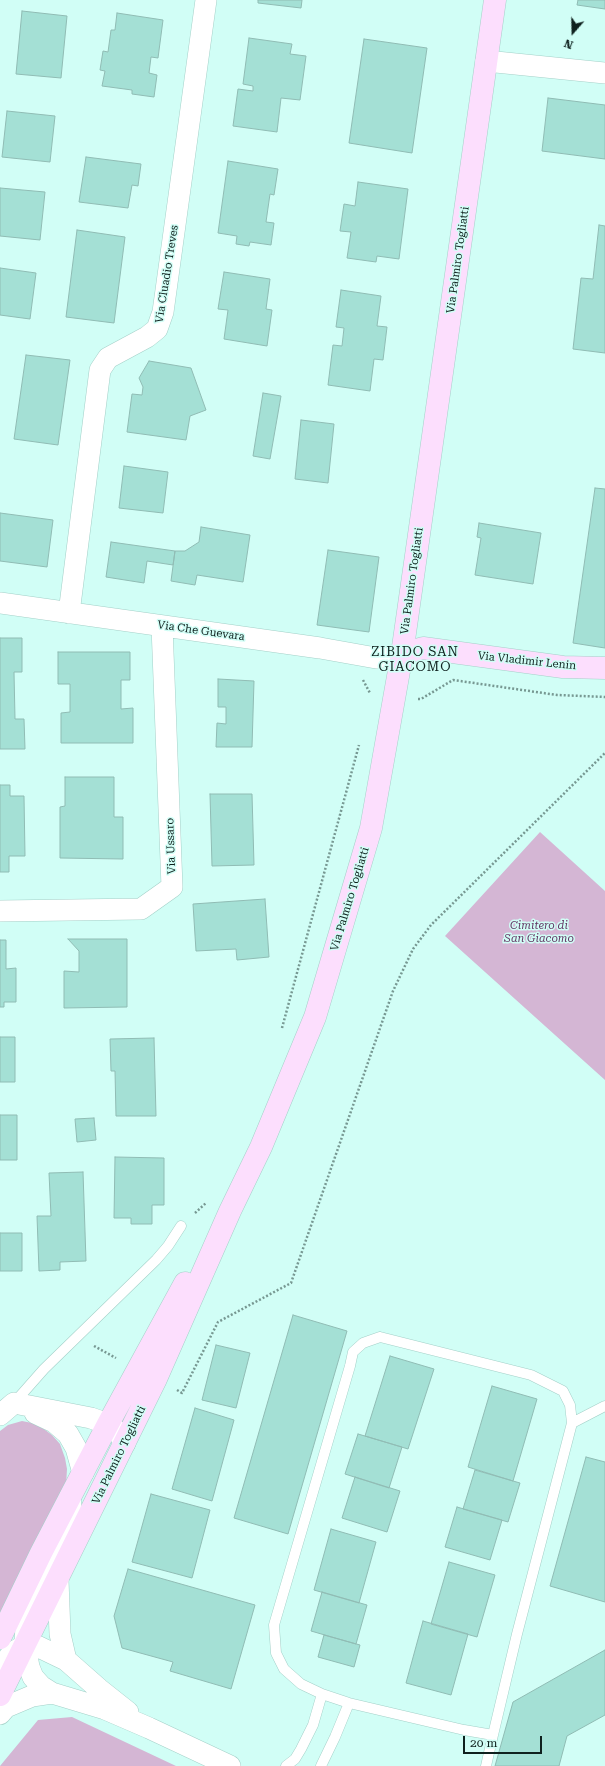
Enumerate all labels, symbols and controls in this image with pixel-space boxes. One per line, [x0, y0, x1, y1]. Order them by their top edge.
north arrow [553, 12, 593, 52]
text: N [563, 36, 575, 51]
street label: Via Palmiro Togliatti [444, 206, 472, 314]
street label: Via Cluadio Treves [153, 224, 181, 324]
street label: Via Palmiro Togliatti [398, 527, 426, 635]
street label: Via Che Guevara [157, 618, 245, 644]
district label: ZIBIDO SAN GIACOMO [371, 644, 459, 675]
street label: Via Vladimir Lenin [477, 649, 577, 673]
street label: Via Ussaro [163, 818, 179, 874]
street label: Via Palmiro Togliatti [328, 846, 372, 952]
park label: Cimitero di San Giacomo [504, 919, 574, 945]
street label: Via Palmiro Togliatti [89, 1404, 149, 1506]
scale bar [465, 1728, 544, 1754]
text: 20 m [470, 1736, 497, 1750]

